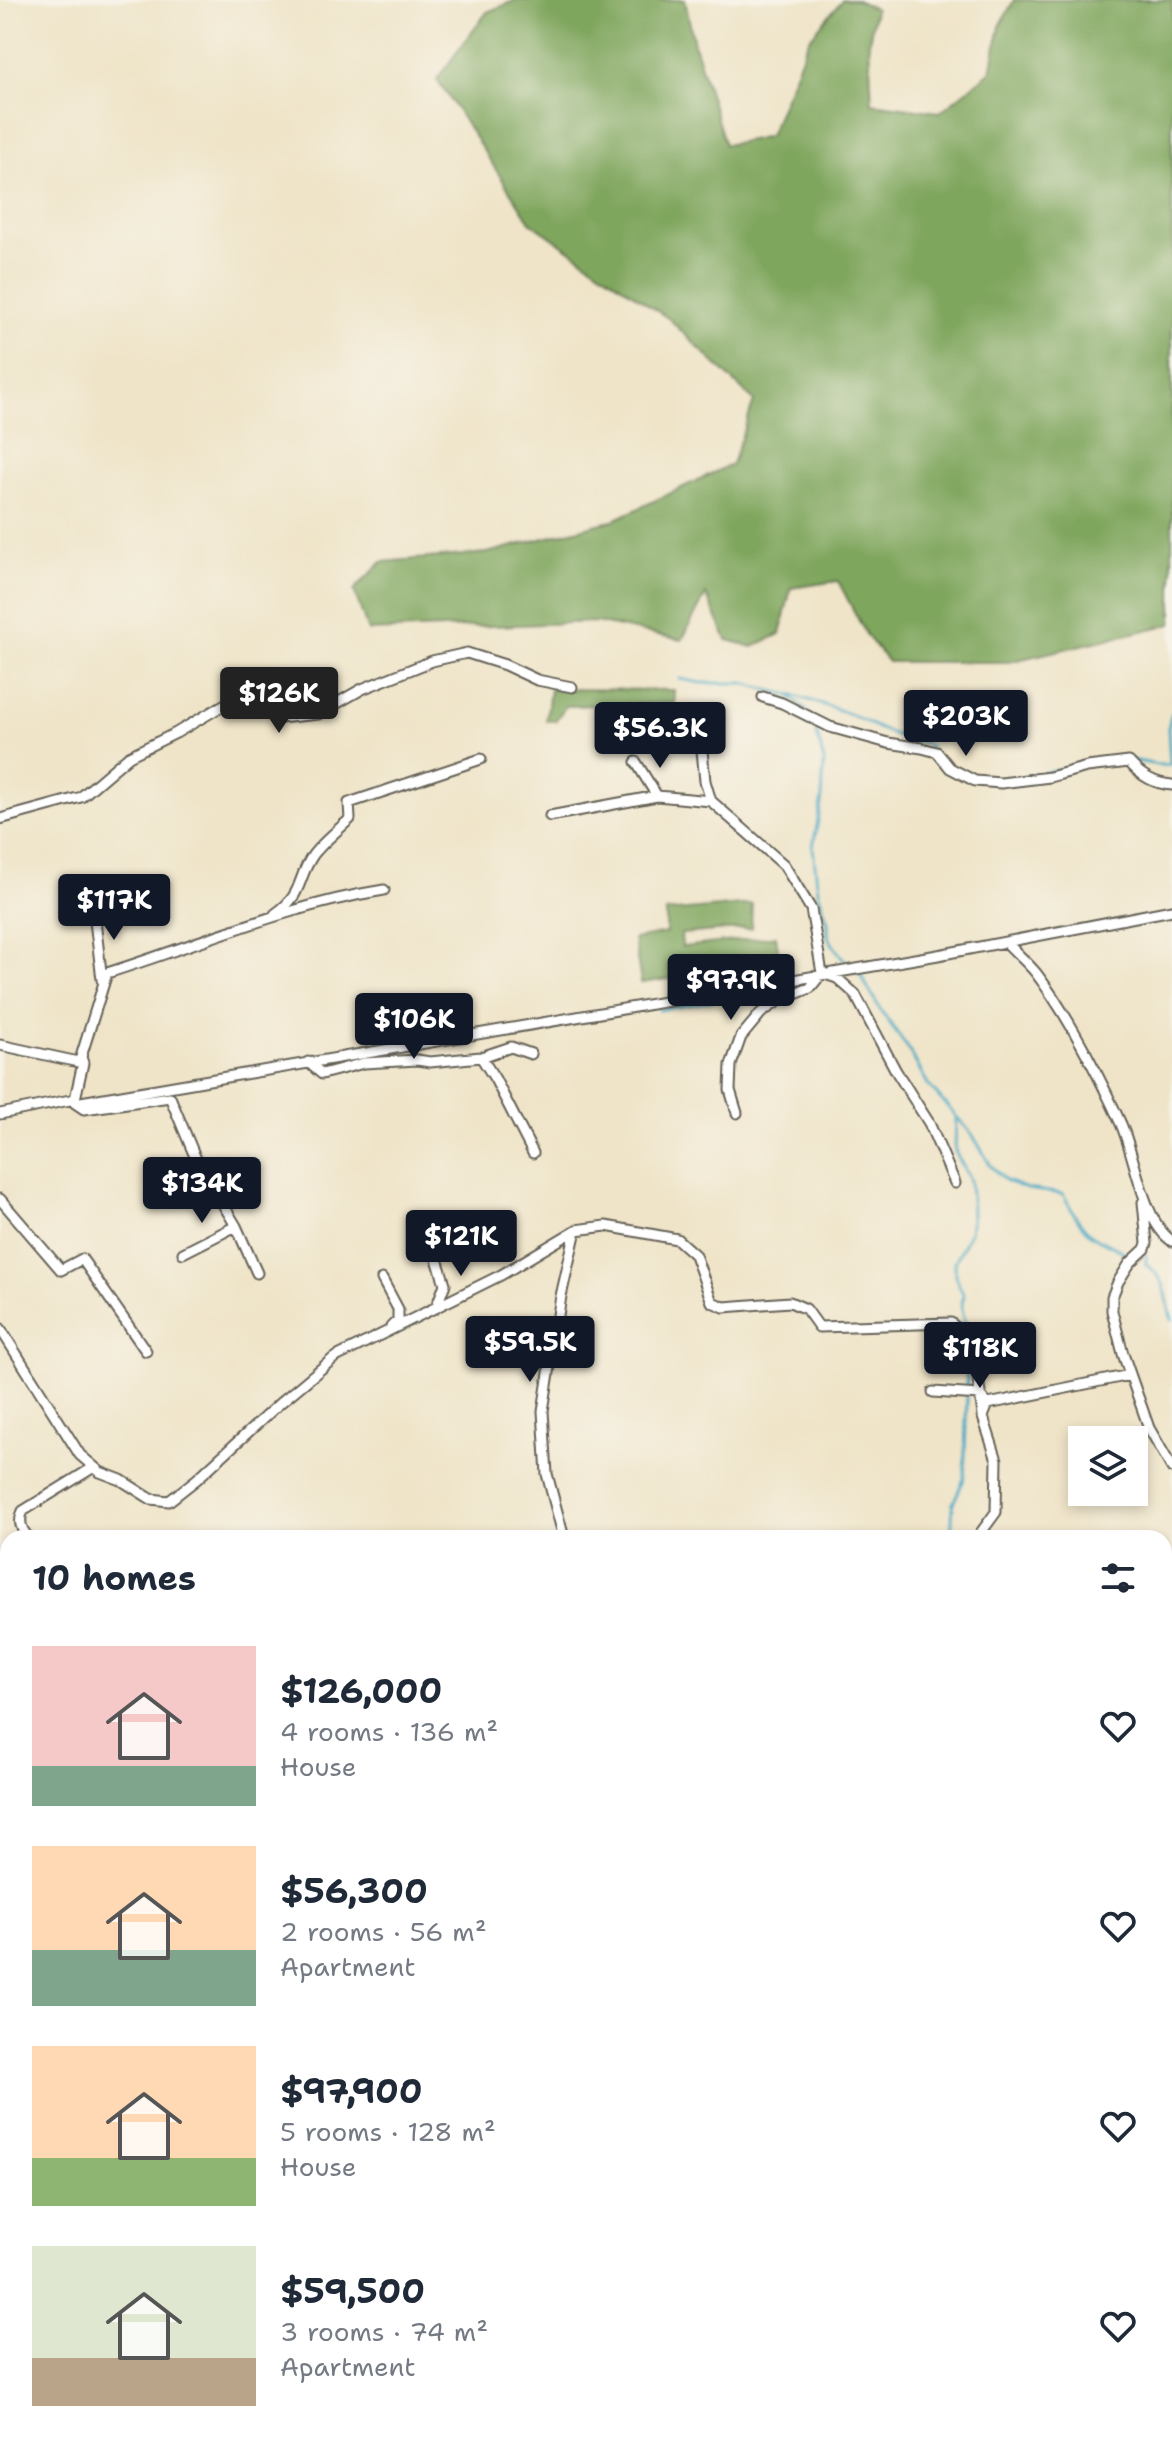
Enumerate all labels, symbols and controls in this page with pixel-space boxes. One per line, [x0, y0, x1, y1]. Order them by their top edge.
pin: $126K [223, 667, 335, 735]
text: $126K [238, 675, 320, 710]
pin: $203K [910, 690, 1022, 758]
text: $203K [922, 698, 1010, 733]
pin: $56.3K [595, 702, 725, 770]
text: $56.3K [613, 710, 707, 745]
pin: $117K [58, 874, 170, 942]
text: $117K [76, 882, 152, 917]
pin: $97.9K [666, 954, 796, 1022]
text: $97.9K [686, 962, 776, 997]
pin: $106K [358, 993, 470, 1061]
text: $106K [373, 1001, 455, 1036]
pin: $134K [146, 1157, 258, 1225]
text: $134K [161, 1165, 243, 1200]
pin: $121K [405, 1210, 517, 1278]
text: $121K [424, 1218, 498, 1253]
pin: $59.5K [465, 1316, 595, 1384]
pin: $118K [924, 1322, 1036, 1390]
text: $59.5K [484, 1324, 576, 1359]
text: $118K [942, 1330, 1018, 1365]
map controls [1068, 1426, 1148, 1506]
button: layers [1068, 1426, 1148, 1506]
text: 10 homes [32, 1555, 196, 1601]
icon: filters [1096, 1556, 1140, 1600]
text: $126,000 [280, 1668, 442, 1714]
icon: home [96, 1678, 192, 1774]
icon: heart [1096, 1704, 1140, 1748]
text: 4 rooms · 136 m² [280, 1714, 498, 1749]
text: House [280, 1749, 356, 1784]
text: $56,300 [280, 1868, 428, 1914]
icon: home [96, 1878, 192, 1974]
icon: heart [1096, 1904, 1140, 1948]
text: 2 rooms · 56 m² [280, 1914, 487, 1949]
text: Apartment [280, 1949, 416, 1984]
text: $97,900 [280, 2068, 423, 2114]
icon: home [96, 2078, 192, 2174]
icon: heart [1096, 2104, 1140, 2148]
text: 5 rooms · 128 m² [280, 2114, 496, 2149]
text: House [280, 2149, 356, 2184]
text: $59,500 [280, 2268, 425, 2314]
icon: home [96, 2278, 192, 2374]
icon: heart [1096, 2304, 1140, 2348]
text: 3 rooms · 74 m² [280, 2314, 488, 2349]
text: Apartment [280, 2349, 416, 2384]

